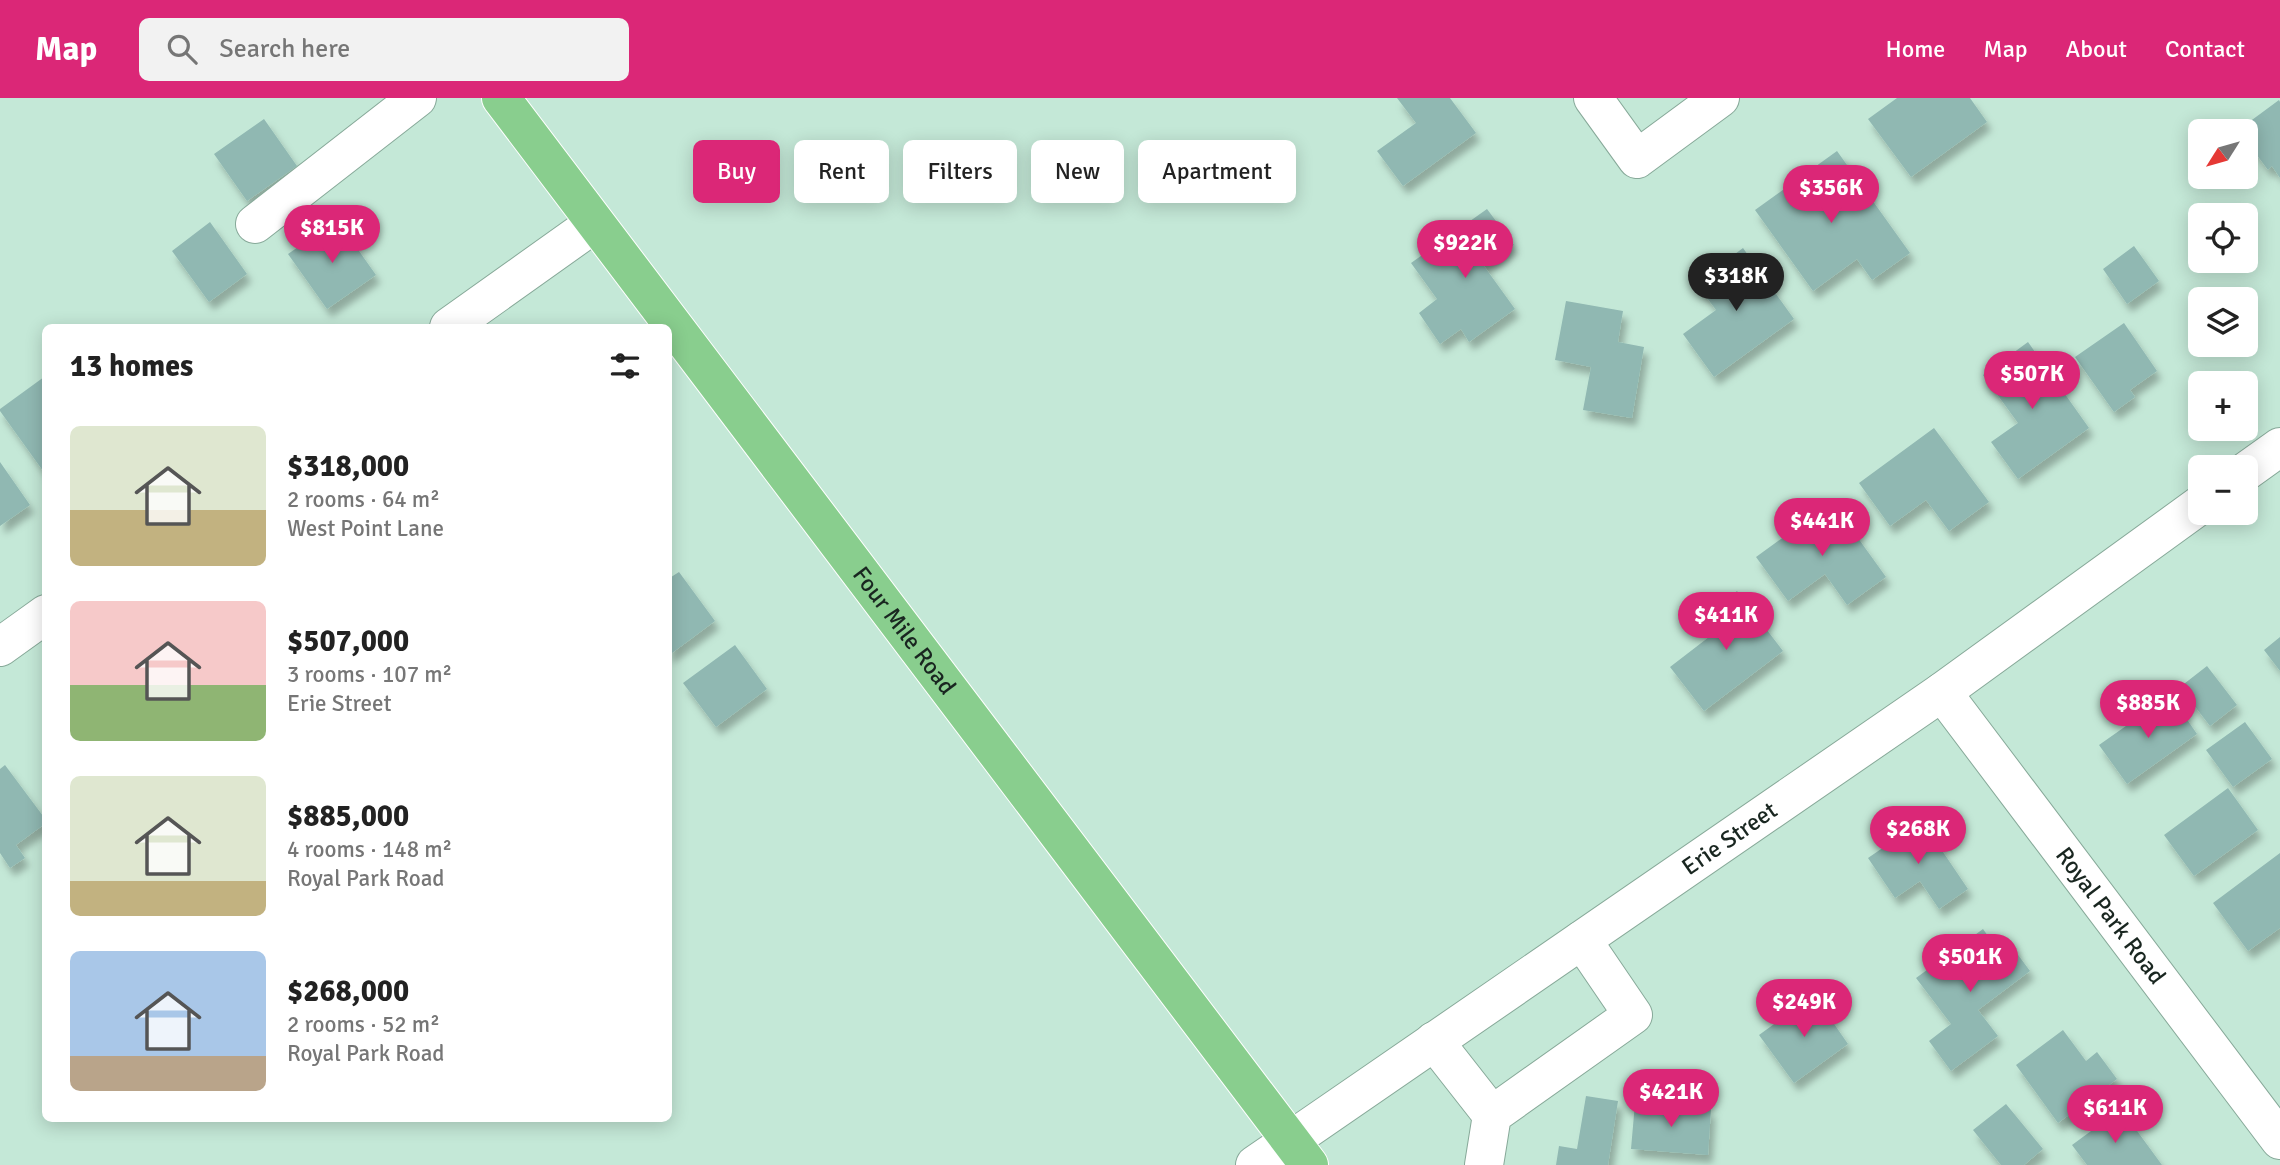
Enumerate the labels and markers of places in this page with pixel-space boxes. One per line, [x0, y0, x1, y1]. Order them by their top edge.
pin: $356K [1782, 166, 1880, 225]
pin: $815K [283, 206, 381, 265]
pin: $922K [1416, 220, 1514, 280]
pin: $318K [1687, 254, 1785, 313]
pin: $507K [1983, 352, 2081, 411]
pin: $441K [1773, 498, 1871, 558]
pin: $411K [1677, 592, 1775, 652]
pin: $885K [2099, 680, 2197, 740]
pin: $268K [1869, 806, 1967, 866]
pin: $501K [1921, 934, 2019, 994]
pin: $249K [1755, 979, 1853, 1039]
pin: $421K [1622, 1070, 1720, 1129]
pin: $611K [2066, 1086, 2164, 1145]

